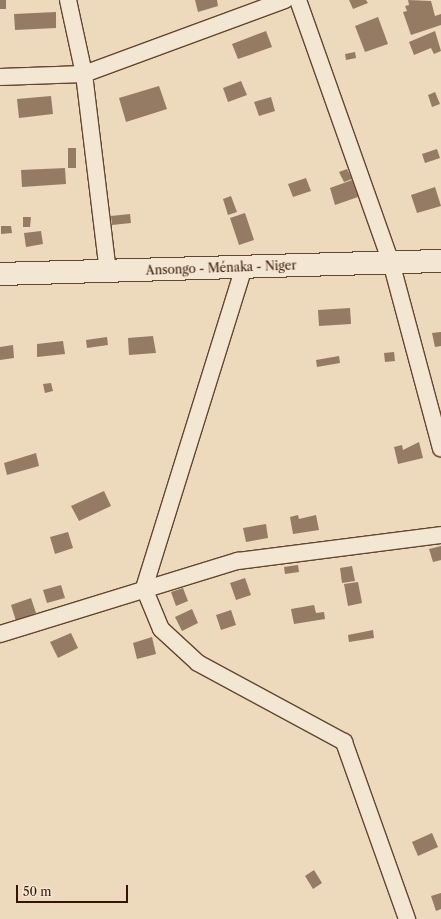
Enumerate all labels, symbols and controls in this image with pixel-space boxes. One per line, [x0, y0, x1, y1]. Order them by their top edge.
street label: Ansongo - Ménaka - Niger [145, 258, 297, 278]
scale bar [18, 877, 130, 903]
text: 50 m [23, 884, 52, 899]

